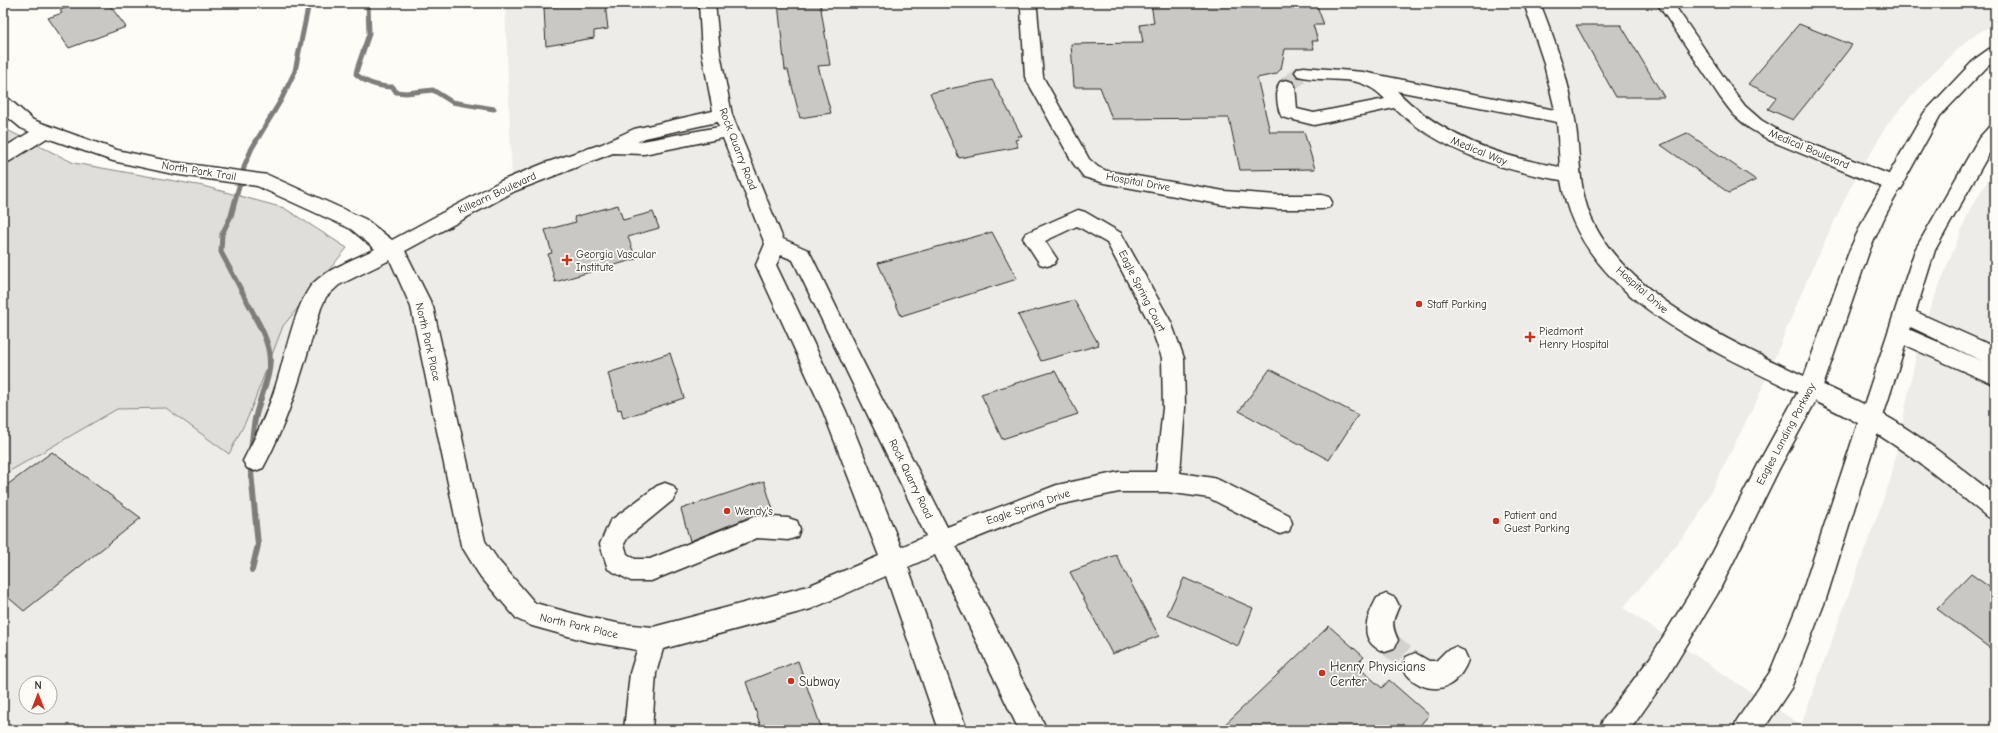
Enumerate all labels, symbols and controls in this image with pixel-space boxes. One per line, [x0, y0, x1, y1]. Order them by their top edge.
street label: Rock Quarry Road [716, 106, 760, 192]
street label: Medical Boulevard [1767, 126, 1851, 172]
street label: Medical Way [1449, 134, 1509, 168]
street label: North Park Trail [161, 159, 237, 183]
street label: Killearn Boulevard [456, 169, 538, 217]
street label: Hospital Drive [1105, 170, 1172, 194]
place label: Georgia Vascular Institute [576, 248, 656, 274]
street label: Eagle Spring Court [1116, 248, 1169, 335]
marker: Georgia Vascular Institute [561, 254, 573, 266]
street label: Hospital Drive [1613, 264, 1671, 317]
place label: Staff Parking [1427, 298, 1487, 311]
marker: Staff Parking [1414, 299, 1424, 309]
street label: North Park Place [413, 302, 443, 383]
place label: Piedmont Henry Hospital [1539, 325, 1609, 351]
marker: Piedmont Henry Hospital [1524, 331, 1536, 343]
street label: Eagles Landing Parkway [1754, 381, 1818, 487]
street label: Rock Quarry Road [886, 437, 936, 521]
street label: Eagle Spring Drive [984, 486, 1072, 527]
place label: Wendy's [735, 505, 773, 518]
marker: Wendy's [722, 506, 732, 516]
place label: Patient and Guest Parking [1504, 509, 1570, 535]
marker: Patient and Guest Parking [1491, 516, 1501, 526]
street label: North Park Place [539, 611, 620, 641]
place label: Henry Physicians Center [1330, 659, 1425, 689]
marker: Henry Physicians Center [1317, 668, 1327, 678]
place label: Subway [799, 674, 840, 689]
north arrow [18, 675, 58, 715]
marker: Subway [786, 676, 796, 686]
text: N [34, 679, 42, 692]

